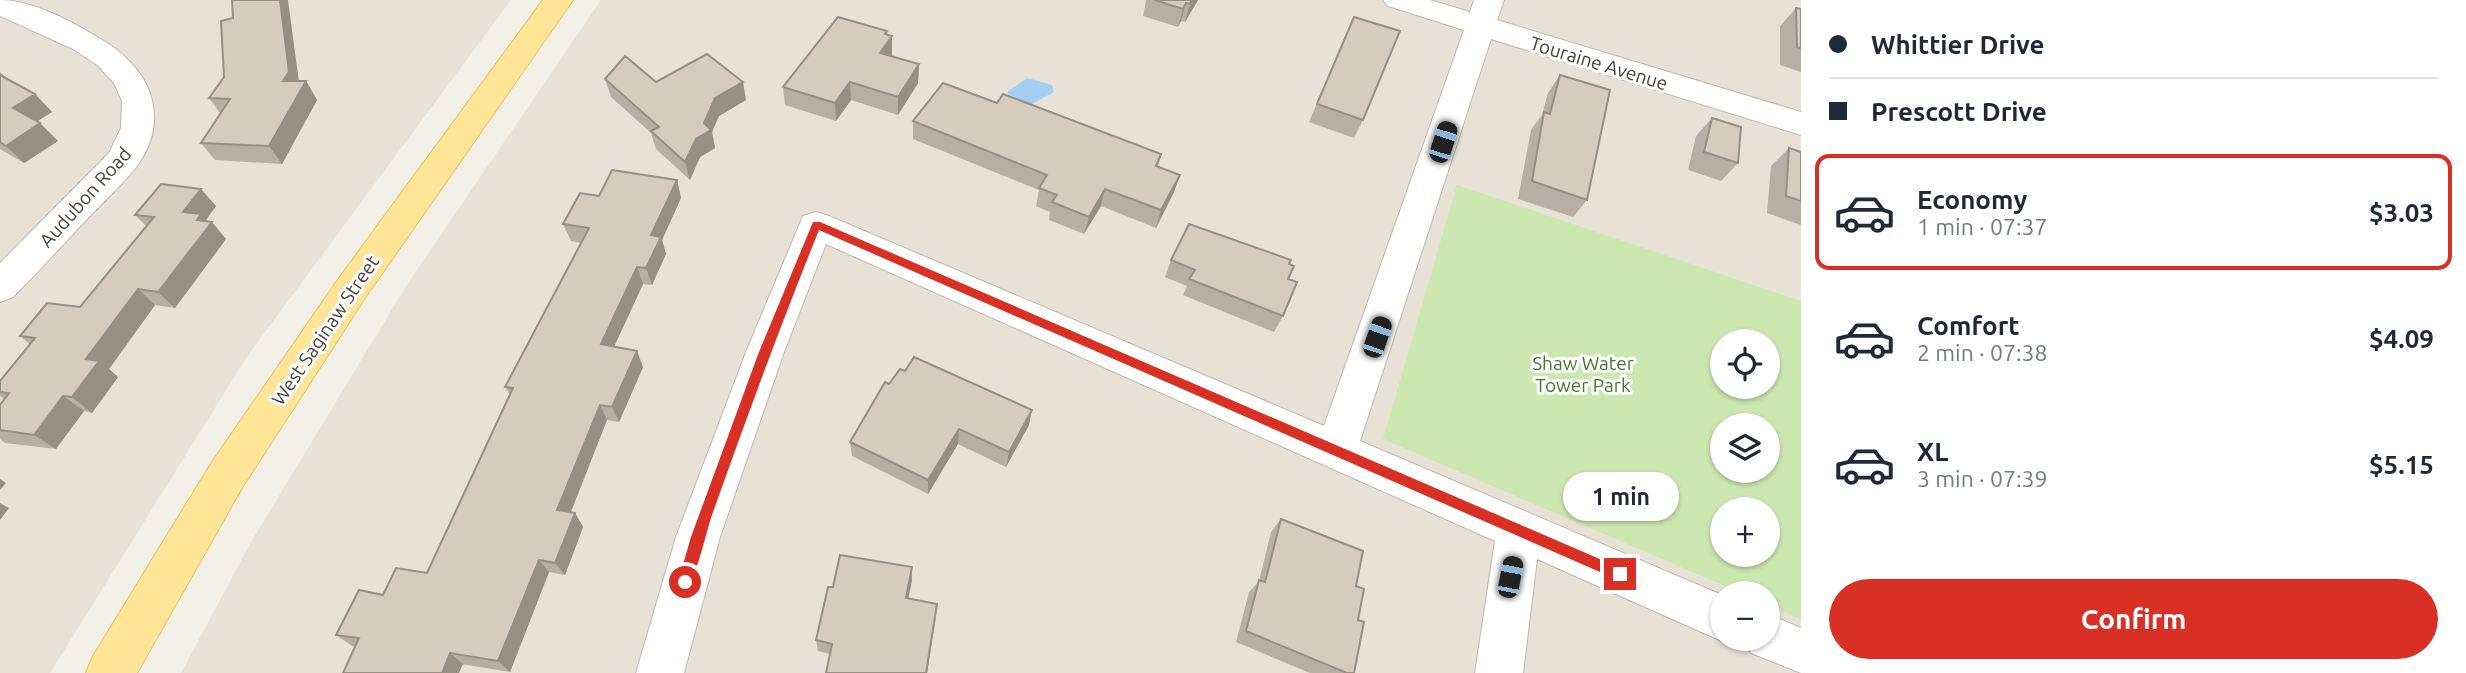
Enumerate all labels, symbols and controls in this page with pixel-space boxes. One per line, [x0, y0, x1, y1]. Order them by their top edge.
text: Whittier Drive [1871, 30, 2045, 59]
street label: Touraine Avenue [1527, 32, 1671, 94]
text: Prescott Drive [1871, 97, 2047, 126]
car [1427, 119, 1460, 165]
street label: Audubon Road [35, 143, 135, 251]
icon: car [1833, 181, 1896, 244]
text: Economy [1917, 185, 2027, 214]
text: $3.03 [2369, 198, 2434, 227]
text: 1 min · 07:37 [1917, 214, 2048, 239]
street label: West Saginaw Street [267, 251, 384, 409]
icon: car [1833, 307, 1896, 370]
text: Comfort [1917, 311, 2020, 340]
car [1361, 314, 1394, 360]
text: $4.09 [2369, 324, 2434, 353]
map controls [1710, 329, 1780, 651]
button: locate [1710, 329, 1780, 399]
text: 2 min · 07:38 [1917, 340, 2048, 365]
park label: Shaw Water Tower Park [1532, 352, 1634, 396]
button: layers [1710, 413, 1780, 483]
icon: car [1833, 433, 1896, 496]
text: XL [1917, 437, 1948, 466]
text: $5.15 [2369, 450, 2434, 479]
text: 3 min · 07:39 [1917, 466, 2048, 491]
callout: 1 min [1562, 472, 1678, 522]
text: 1 min [1592, 484, 1650, 509]
button: + [1710, 497, 1780, 567]
car [1496, 554, 1525, 600]
route end [1604, 558, 1636, 590]
route start [669, 566, 701, 598]
button: Confirm [1829, 579, 2438, 659]
button: − [1710, 581, 1780, 651]

